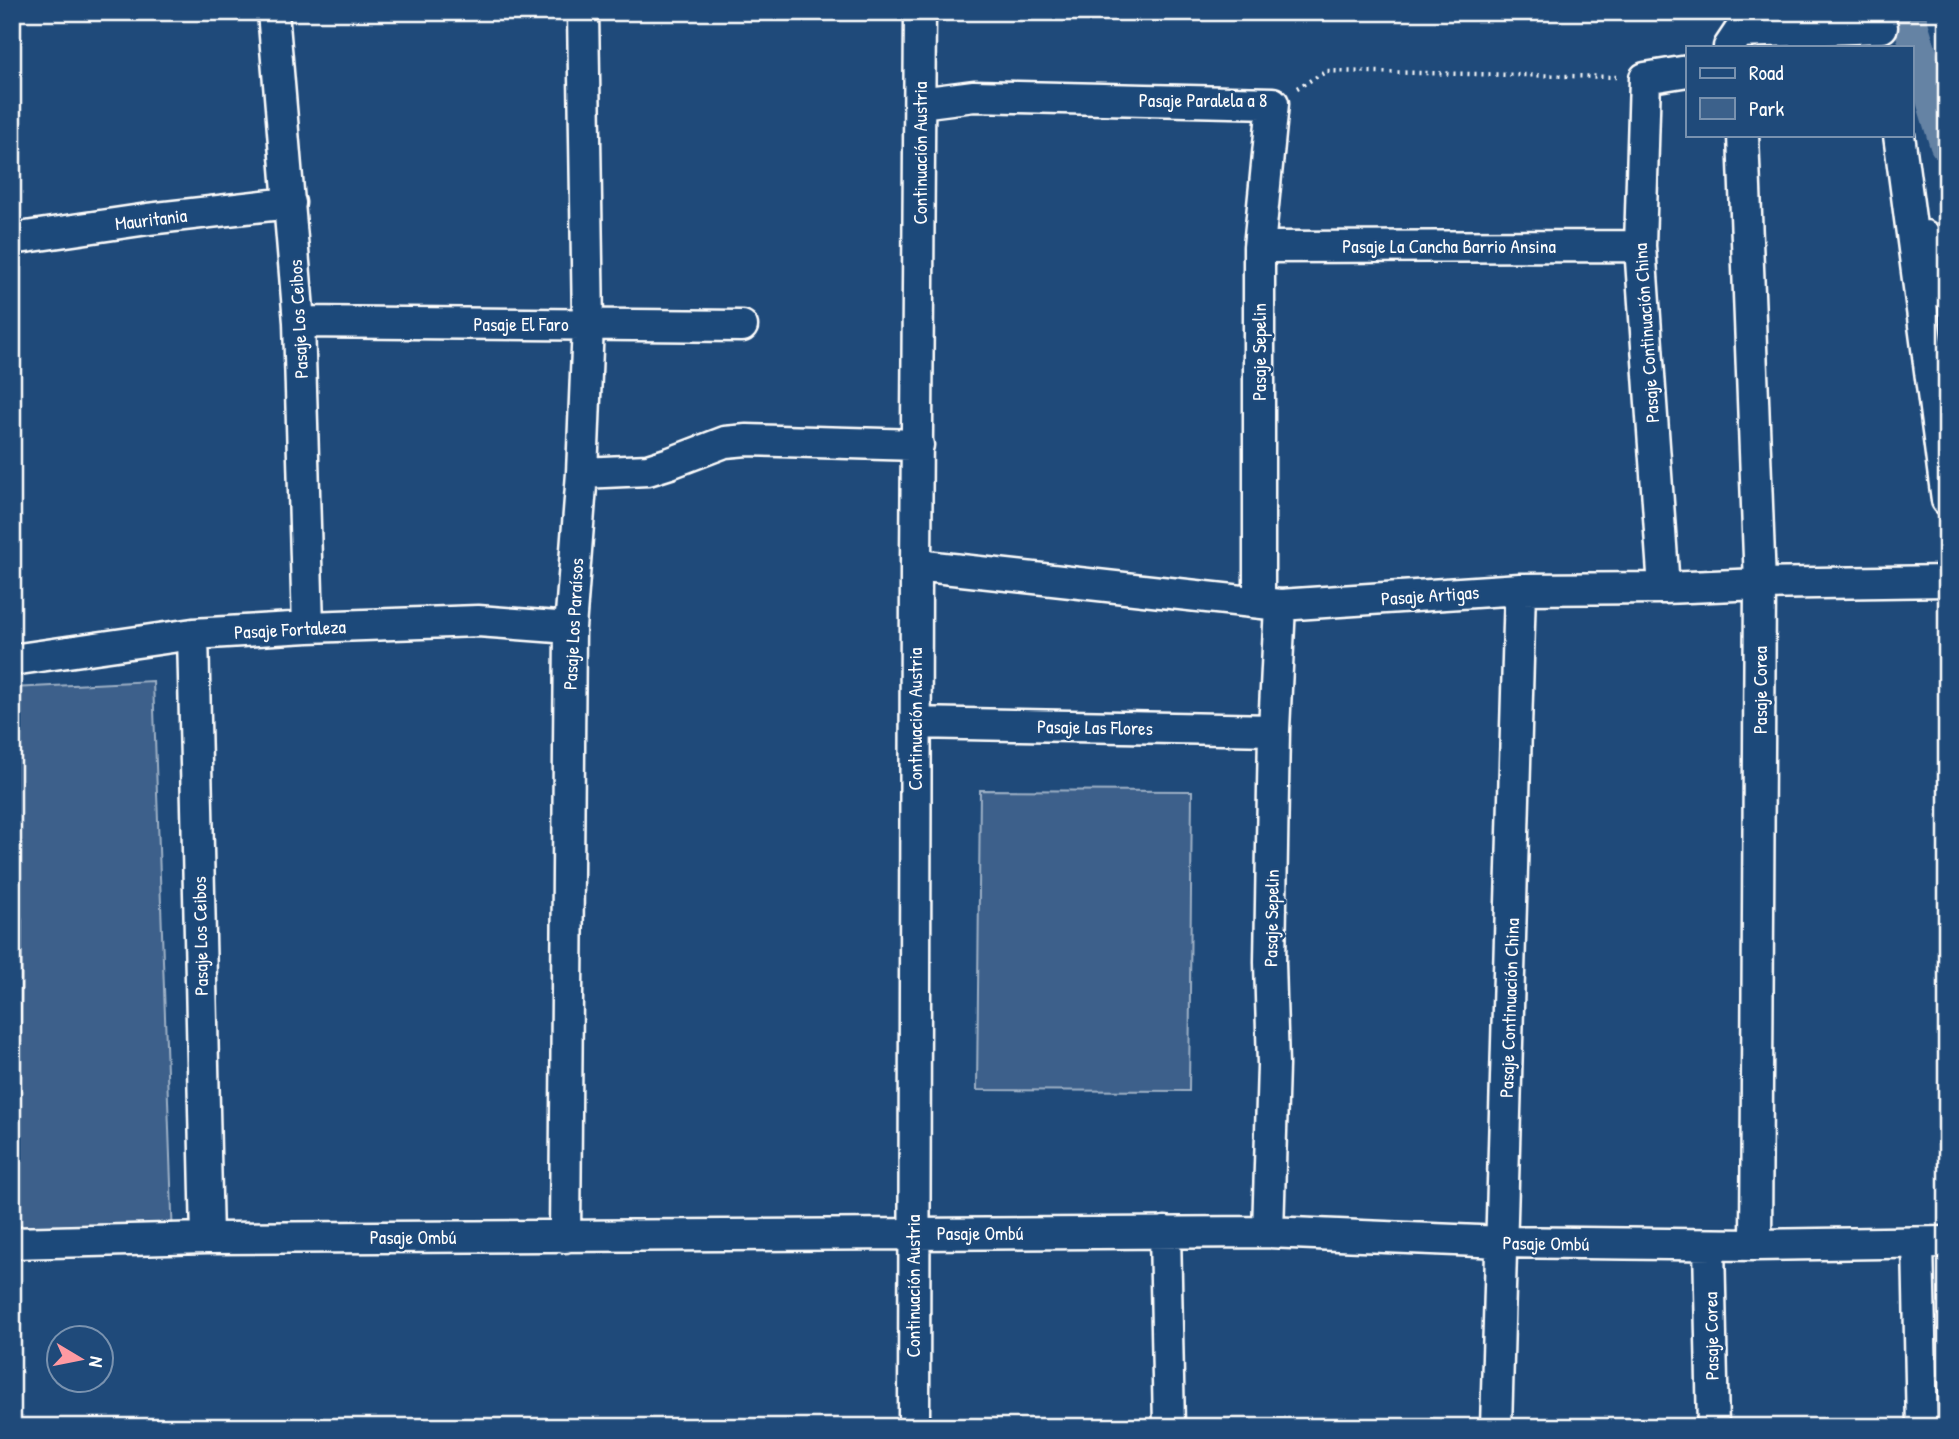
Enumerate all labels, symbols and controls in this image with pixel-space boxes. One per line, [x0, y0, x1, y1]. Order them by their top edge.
legend [1686, 46, 1913, 136]
text: Road [1749, 58, 1783, 87]
street label: Continuación Austria [907, 81, 933, 225]
street label: Pasaje Paralela a 8 [1139, 87, 1267, 113]
text: Park [1749, 94, 1784, 123]
street label: Mauritania [114, 202, 189, 236]
street label: Pasaje La Cancha Barrio Ansina [1342, 233, 1556, 259]
street label: Pasaje Continuación China [1627, 242, 1665, 424]
street label: Pasaje Los Ceibos [282, 259, 314, 379]
street label: Pasaje Sepelin [1246, 303, 1272, 401]
street label: Pasaje El Faro [473, 311, 569, 337]
street label: Pasaje Los Paraísos [557, 557, 589, 691]
street label: Pasaje Artigas [1380, 579, 1480, 611]
street label: Pasaje Fortaleza [233, 613, 347, 645]
street label: Pasaje Corea [1747, 645, 1773, 734]
street label: Continuación Austria [902, 647, 928, 791]
street label: Pasaje Las Flores [1037, 713, 1153, 741]
street label: Pasaje Sepelin [1257, 869, 1285, 967]
street label: Pasaje Los Ceibos [186, 876, 214, 996]
street label: Pasaje Continuación China [1493, 917, 1525, 1098]
street label: Continuación Austria [900, 1214, 926, 1358]
street label: Pasaje Ombú [937, 1220, 1024, 1246]
street label: Pasaje Ombú [370, 1224, 457, 1250]
street label: Pasaje Ombú [1502, 1229, 1590, 1257]
street label: Pasaje Corea [1697, 1291, 1725, 1380]
north arrow [46, 1324, 116, 1394]
text: N [83, 1355, 110, 1369]

